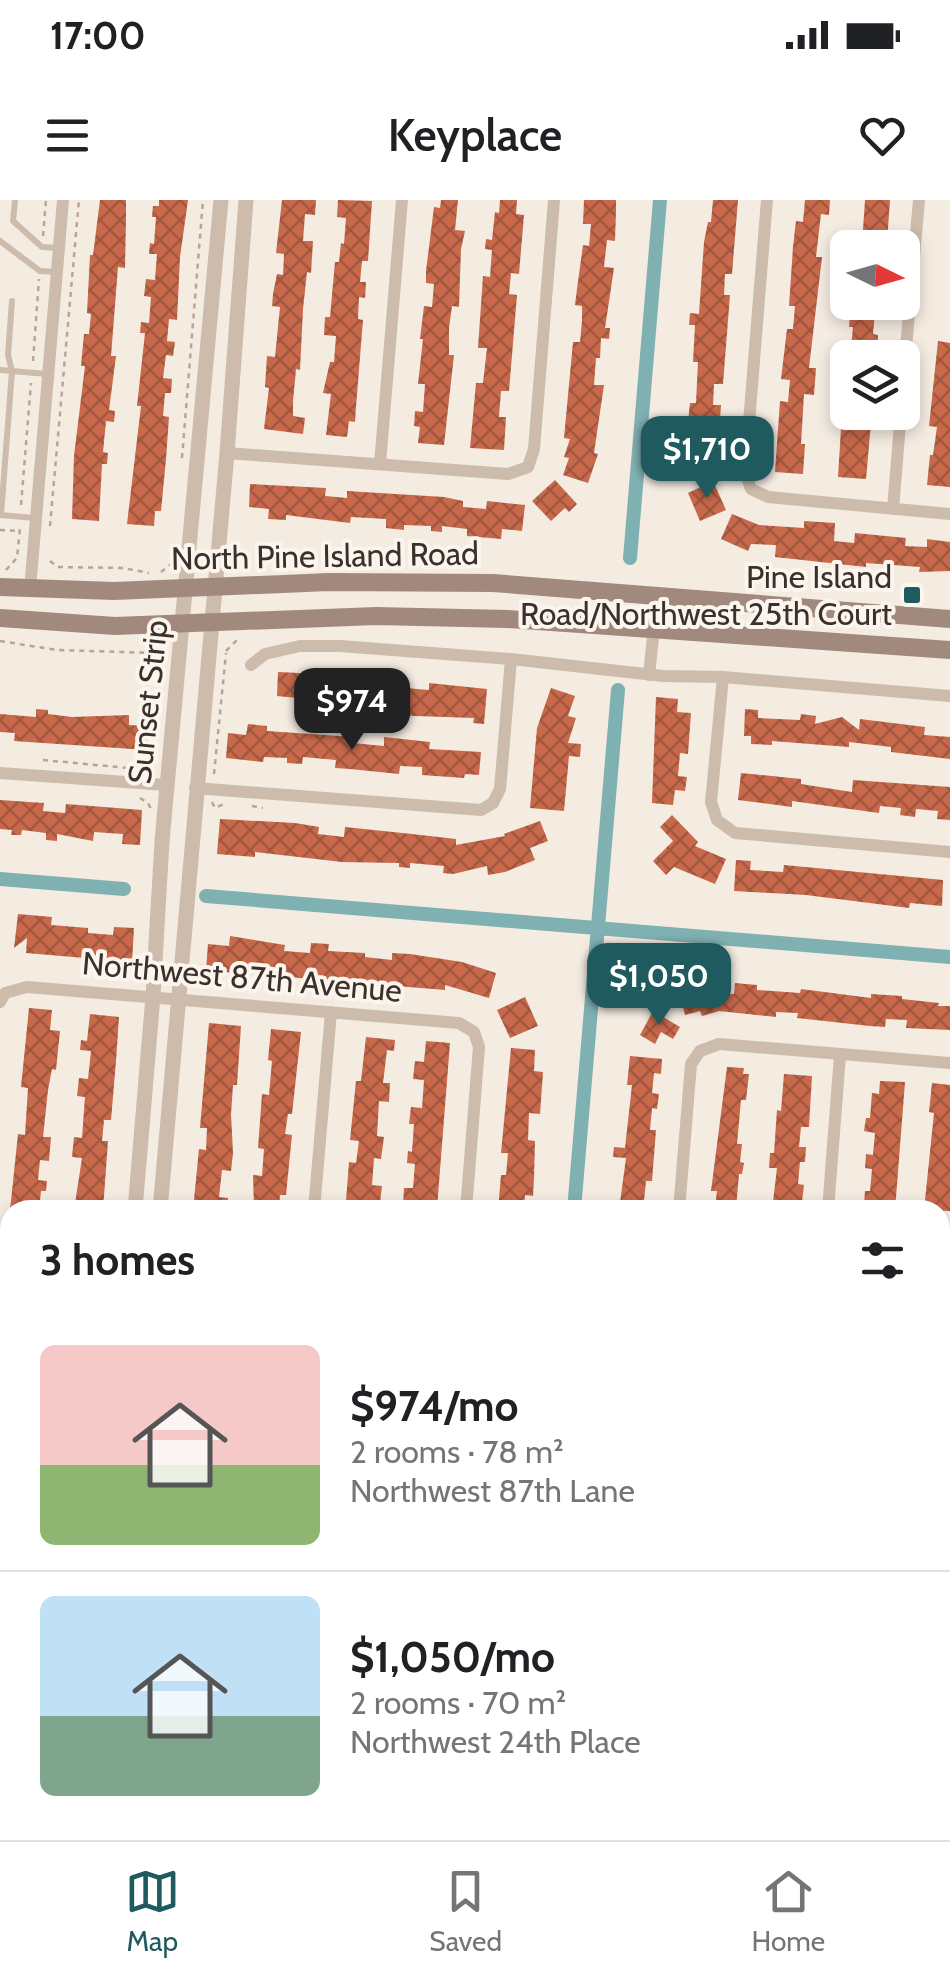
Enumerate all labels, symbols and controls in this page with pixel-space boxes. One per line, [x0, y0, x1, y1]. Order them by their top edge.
text: 17:00 [50, 12, 146, 59]
icon: menu [40, 108, 95, 163]
text: Keyplace [388, 108, 562, 162]
icon: heart [855, 108, 910, 163]
north arrow [830, 230, 920, 320]
map controls [830, 230, 920, 430]
button: layers [830, 340, 920, 430]
pin: $1,710 [626, 416, 788, 501]
text: $1,710 [663, 429, 751, 468]
street label: North Pine Island Road [171, 533, 479, 578]
place label: Pine Island Road/Northwest 25th Court [520, 557, 892, 633]
marker: Pine Island Road/Northwest 25th Court [901, 584, 923, 606]
street label: Sunset Strip [120, 618, 175, 786]
pin: $974 [293, 668, 411, 753]
text: $974 [316, 681, 388, 720]
street label: Northwest 87th Avenue [81, 943, 403, 1010]
pin: $1,050 [578, 943, 740, 1028]
text: $1,050 [609, 956, 709, 995]
icon: filters [855, 1233, 910, 1288]
text: 3 homes [40, 1234, 195, 1286]
text: $974/mo [350, 1380, 519, 1432]
icon: home [120, 1385, 240, 1505]
text: 2 rooms · 78 m² [350, 1432, 564, 1471]
text: Northwest 87th Lane [350, 1471, 635, 1510]
text: $1,050/mo [350, 1631, 555, 1683]
icon: home [120, 1636, 240, 1756]
text: 2 rooms · 70 m² [350, 1683, 566, 1722]
text: Northwest 24th Place [350, 1722, 641, 1761]
tab: Map [125, 1864, 180, 1958]
tab: Saved [429, 1864, 502, 1958]
tab: Home [752, 1864, 825, 1958]

